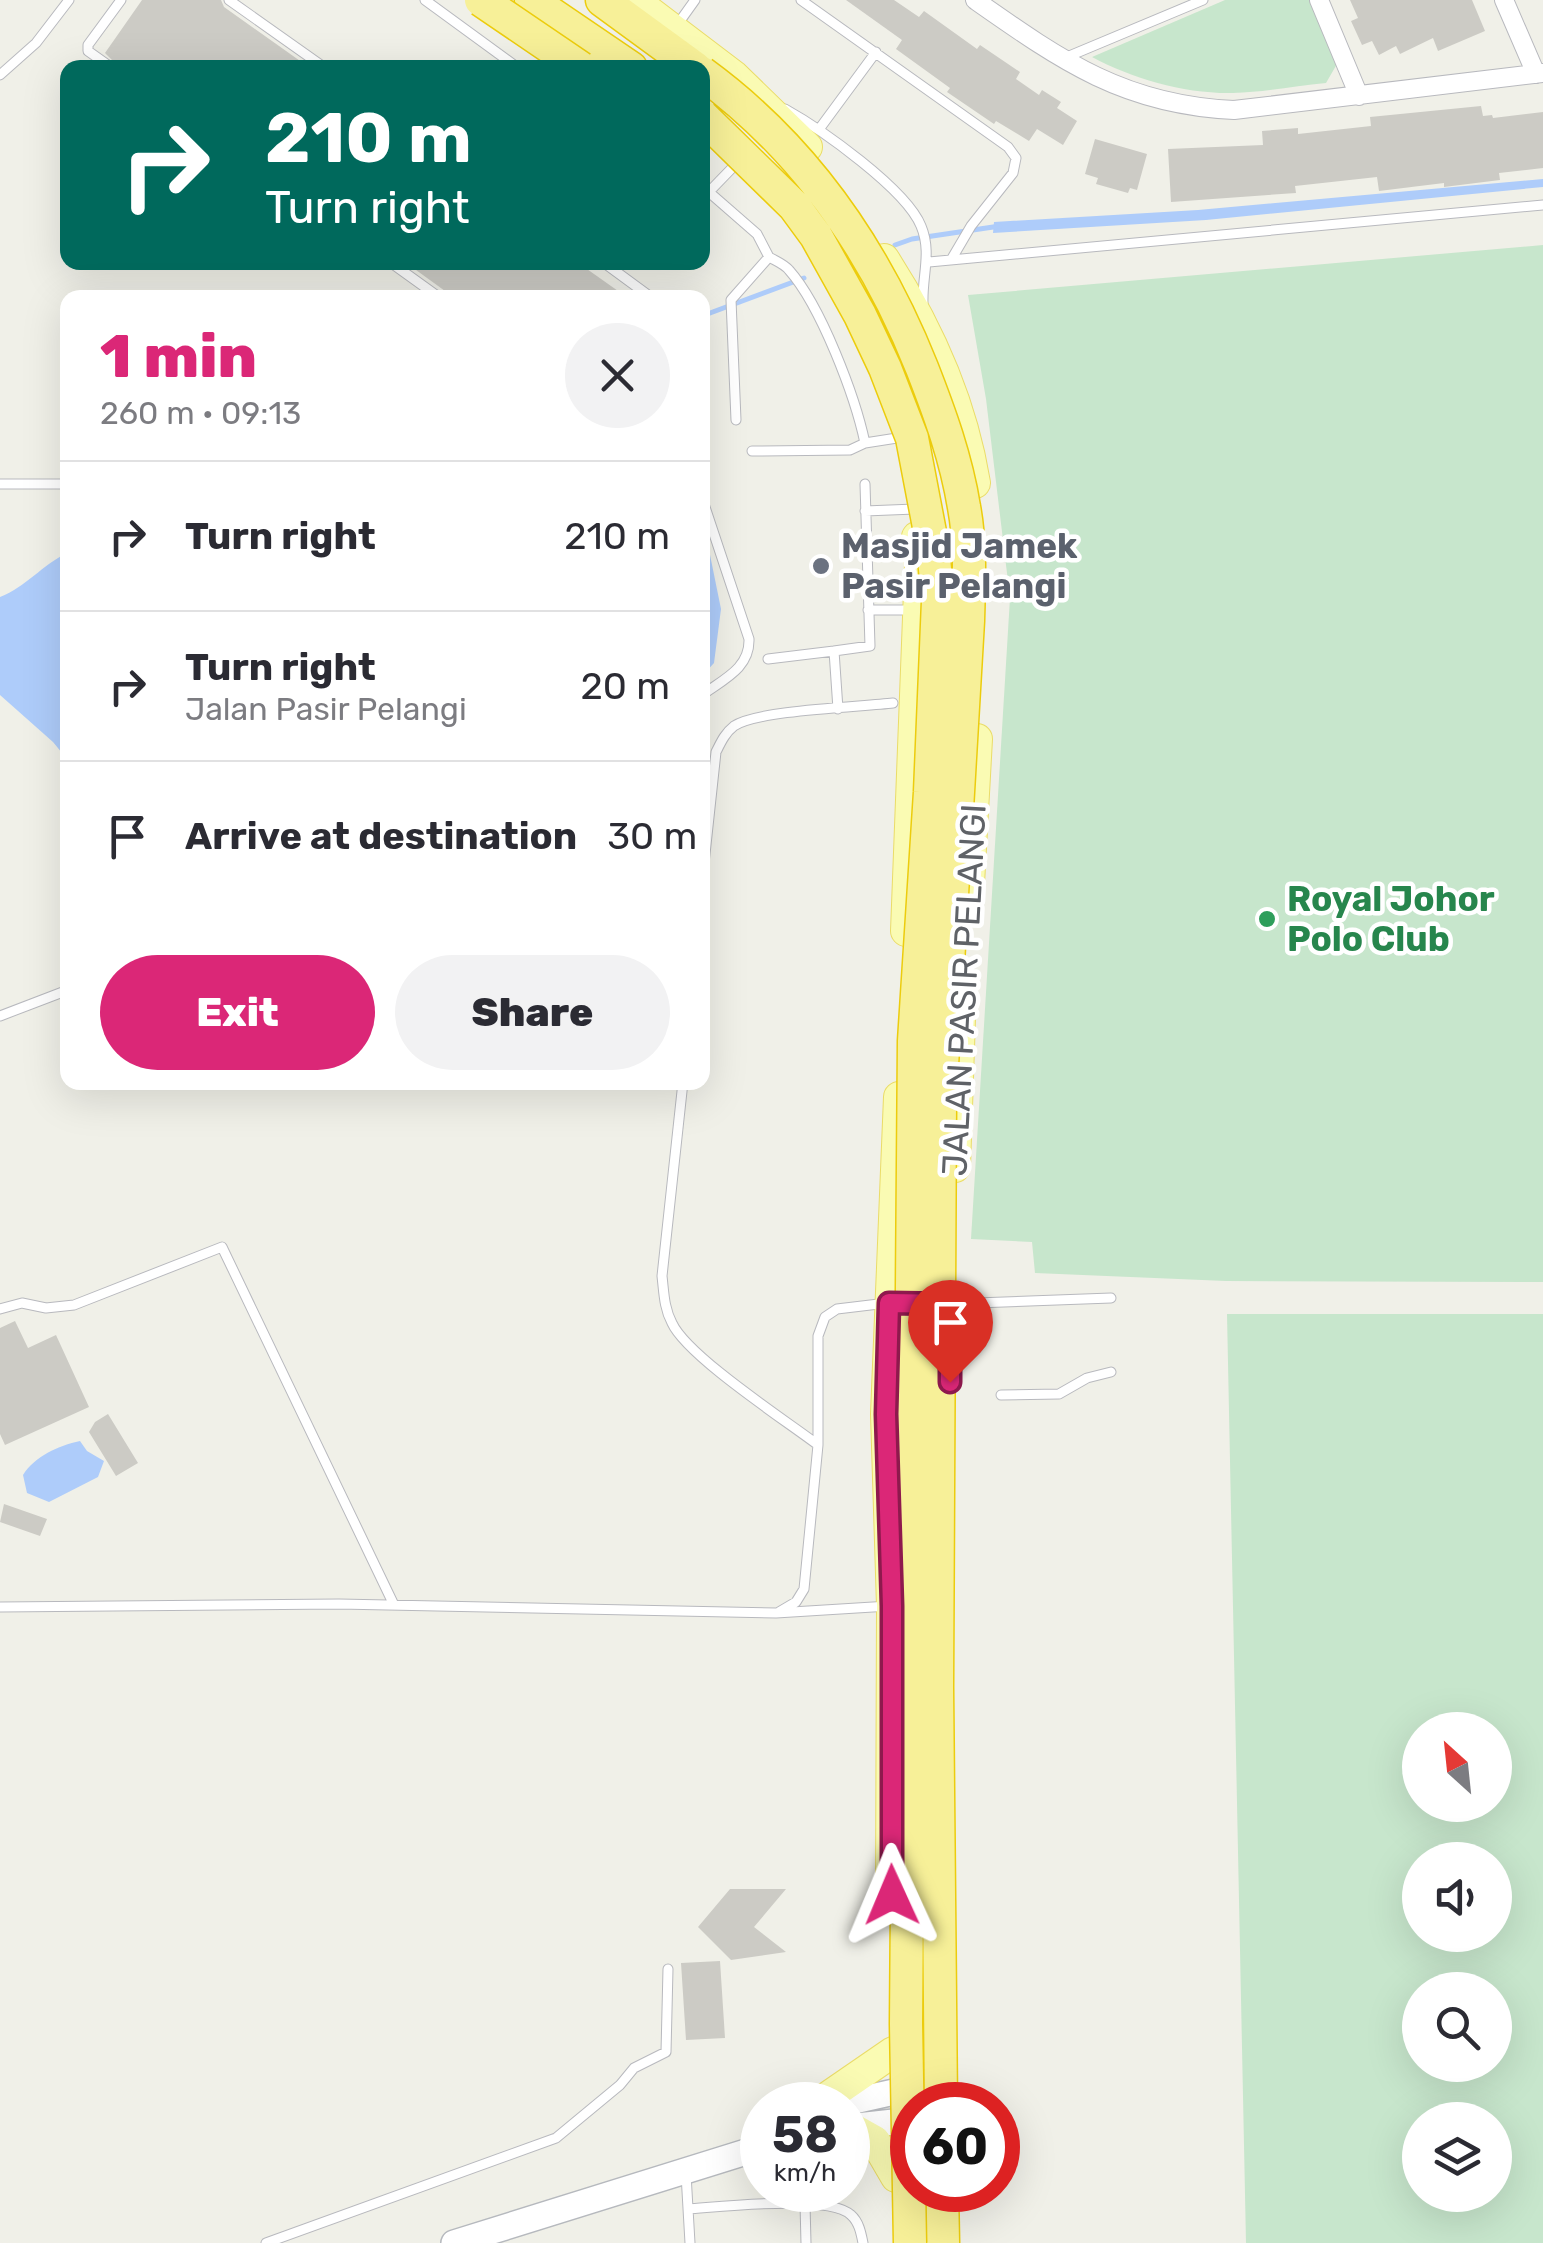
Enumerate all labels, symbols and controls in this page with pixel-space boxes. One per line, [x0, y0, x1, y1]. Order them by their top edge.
text: 210 m [265, 97, 472, 180]
icon: right [100, 100, 230, 230]
text: Turn right [265, 181, 469, 234]
text: 1 min [100, 321, 257, 392]
button: close [565, 323, 670, 428]
text: 260 m · 09:13 [100, 394, 301, 432]
icon: right [100, 509, 155, 564]
text: Turn right [185, 513, 376, 559]
text: 210 m [564, 513, 670, 559]
place label: Masjid Jamek Pasir Pelangi [841, 525, 1078, 607]
marker: Masjid Jamek Pasir Pelangi [810, 555, 832, 577]
text: Turn right [185, 644, 376, 690]
icon: right [100, 659, 155, 714]
text: 20 m [580, 663, 670, 709]
text: Jalan Pasir Pelangi [185, 690, 467, 728]
street label: JALAN PASIR PELANGI [933, 803, 995, 1177]
icon: arrive [100, 809, 155, 864]
text: Arrive at destination [185, 813, 577, 859]
text: 30 m [607, 813, 697, 859]
place label: Royal Johor Polo Club [1287, 878, 1495, 960]
marker: Royal Johor Polo Club [1256, 908, 1278, 930]
button: Exit [100, 955, 375, 1070]
button: Share [395, 955, 670, 1070]
pin [908, 1280, 993, 1383]
icon: arrive [923, 1295, 978, 1350]
north arrow [1402, 1712, 1512, 1822]
map controls [1402, 1712, 1512, 2212]
button: sound [1402, 1842, 1512, 1952]
position arrow [840, 1843, 944, 1947]
button: search [1402, 1972, 1512, 2082]
speed limit sign: 60 [890, 2082, 1020, 2212]
button: layers [1402, 2102, 1512, 2212]
text: 58 [772, 2105, 838, 2165]
text: km/h [774, 2158, 836, 2187]

